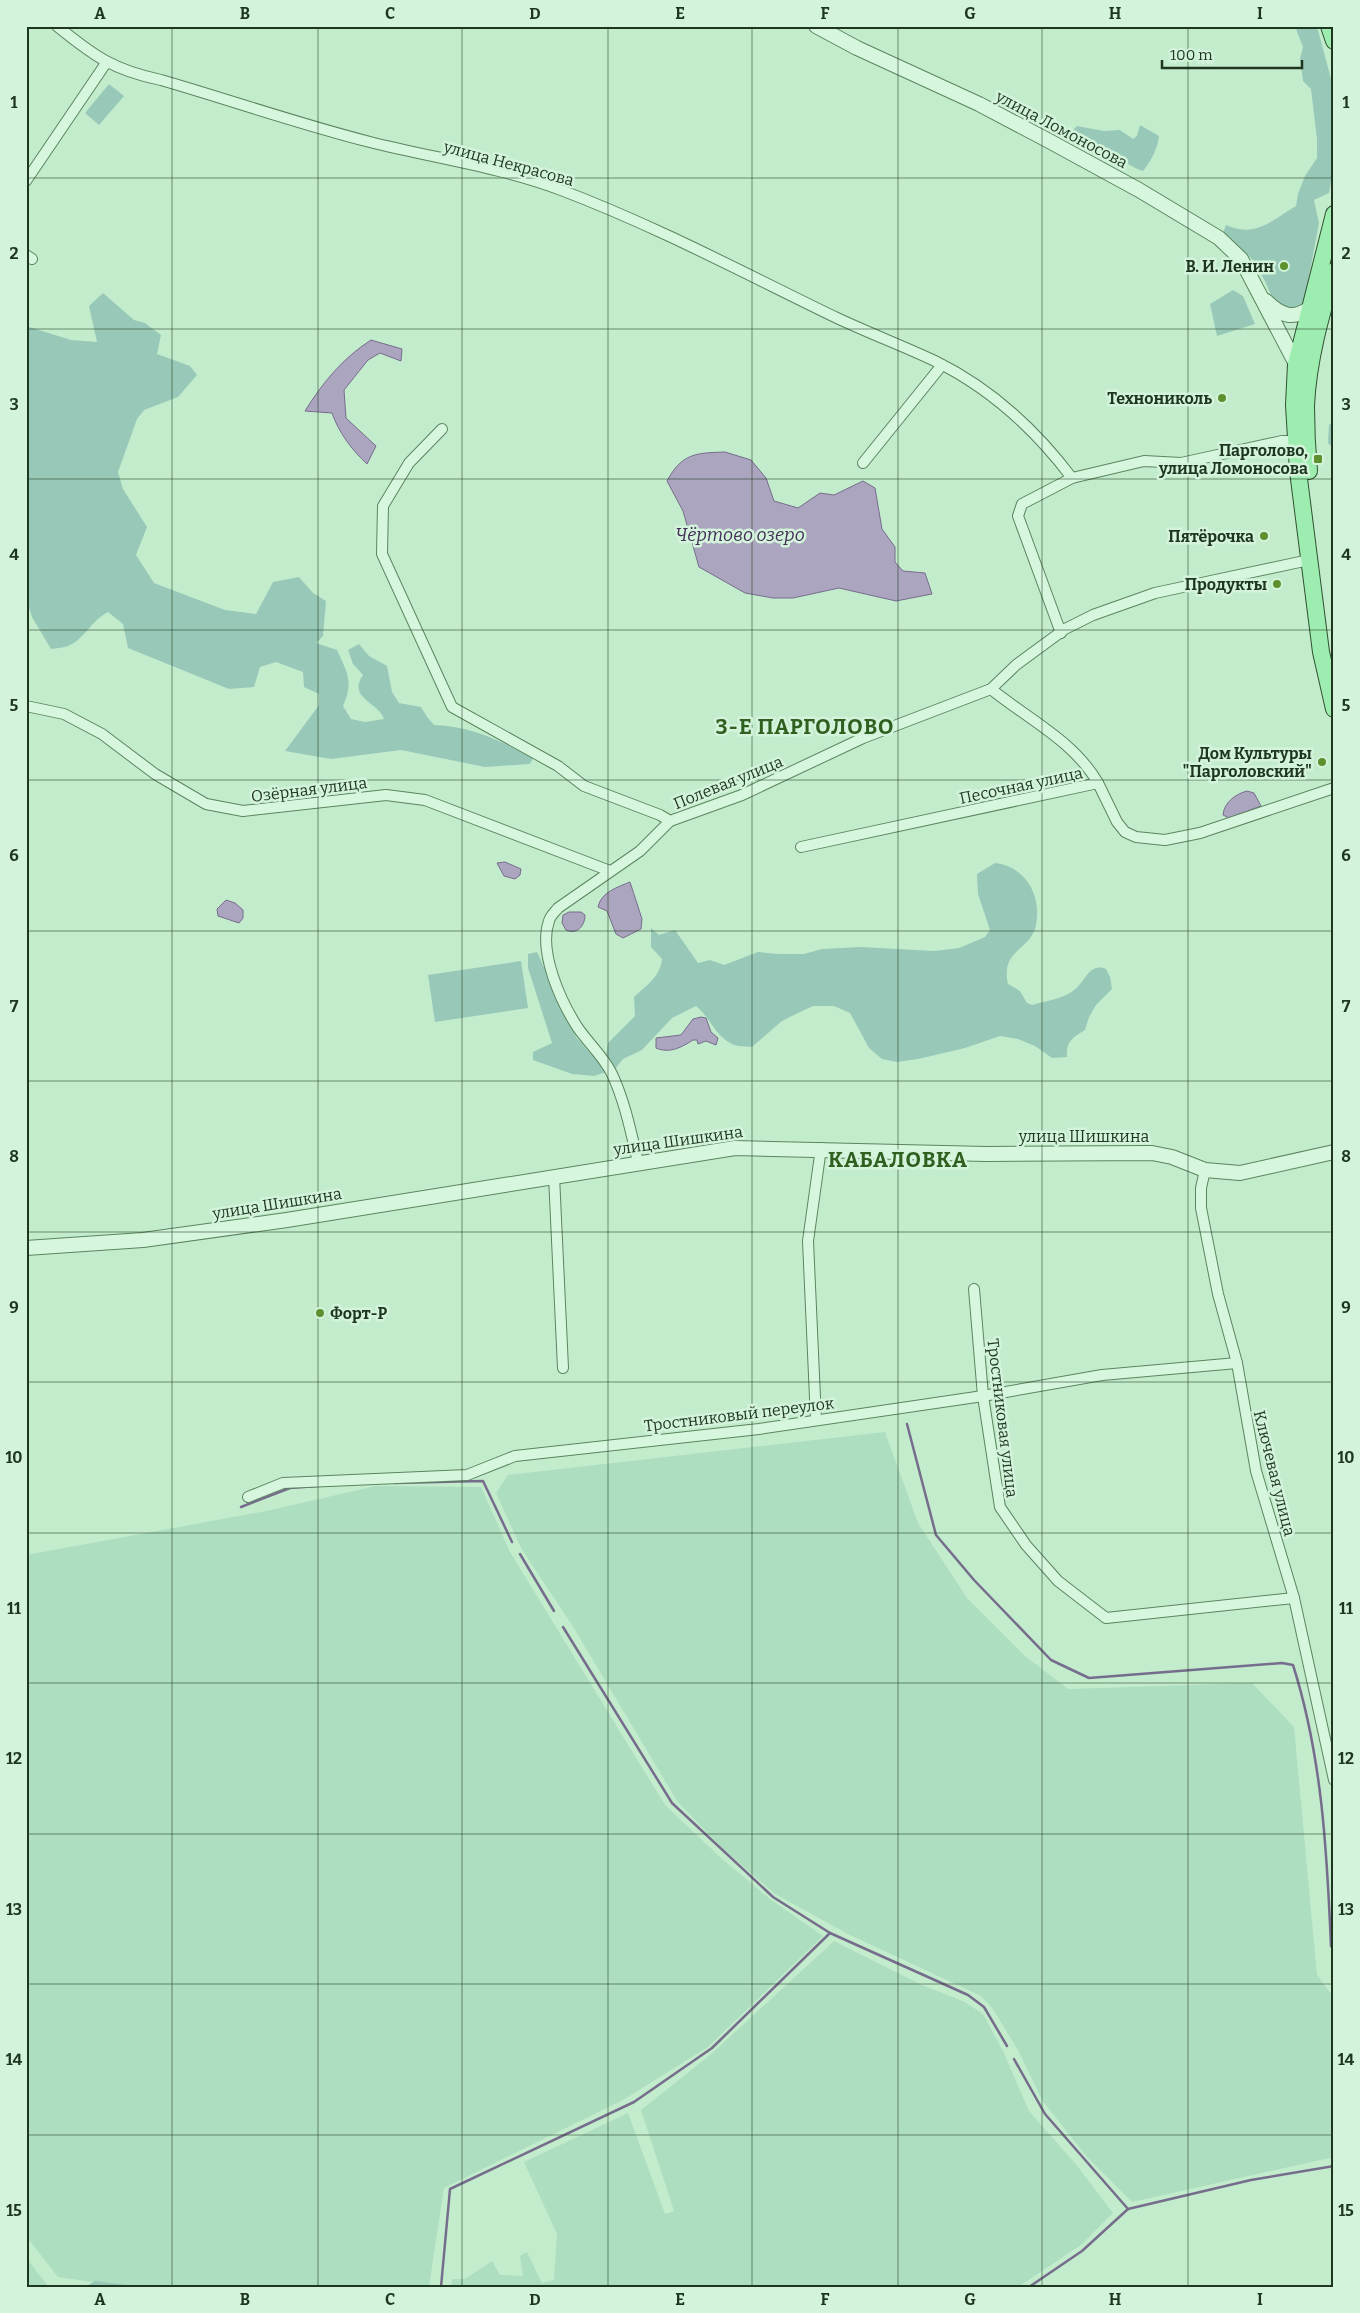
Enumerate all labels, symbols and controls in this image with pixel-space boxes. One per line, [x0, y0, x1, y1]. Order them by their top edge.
text: A [94, 4, 106, 23]
text: B [240, 4, 250, 23]
text: C [385, 4, 395, 23]
text: D [529, 4, 541, 23]
text: E [675, 4, 685, 23]
text: F [821, 4, 830, 23]
text: G [964, 4, 976, 23]
text: H [1109, 4, 1122, 23]
text: I [1257, 4, 1263, 23]
scale bar [1162, 38, 1302, 70]
text: 100 m [1170, 46, 1213, 64]
street label: улица Ломоносова [992, 86, 1131, 172]
text: 1 [11, 93, 18, 112]
text: 1 [1343, 93, 1350, 112]
street label: улица Некрасова [441, 137, 576, 190]
text: 2 [9, 244, 19, 263]
text: 2 [1341, 244, 1351, 263]
place label: В. И. Ленин [1186, 257, 1274, 276]
marker: В. И. Ленин [1278, 260, 1290, 272]
place label: Технониколь [1107, 389, 1212, 408]
marker: Технониколь [1216, 392, 1228, 404]
text: 3 [9, 395, 19, 414]
text: 3 [1341, 395, 1351, 414]
place label: Парголово, улица Ломоносова [1158, 441, 1308, 478]
marker: Парголово, улица Ломоносова [1312, 453, 1324, 465]
water label: Чёртово озеро [675, 524, 805, 546]
place label: Пятёрочка [1168, 527, 1254, 546]
marker: Пятёрочка [1258, 530, 1270, 542]
text: 4 [9, 545, 19, 564]
text: 4 [1341, 545, 1351, 564]
place label: Продукты [1185, 575, 1267, 594]
marker: Продукты [1271, 578, 1283, 590]
text: 5 [10, 696, 19, 715]
text: 5 [1342, 696, 1351, 715]
district label: 3-Е ПАРГОЛОВО [716, 714, 894, 740]
place label: Дом Культуры "Парголовский" [1183, 744, 1312, 781]
street label: Полевая улица [671, 752, 786, 813]
marker: Дом Культуры "Парголовский" [1316, 756, 1328, 768]
street label: Песочная улица [958, 763, 1085, 808]
street label: Озёрная улица [250, 773, 368, 806]
text: 6 [9, 846, 19, 865]
text: 6 [1341, 846, 1351, 865]
text: 7 [10, 997, 19, 1016]
text: 7 [1342, 997, 1351, 1016]
street label: улица Шишкина [611, 1122, 744, 1159]
street label: улица Шишкина [1018, 1127, 1149, 1146]
text: 8 [9, 1147, 19, 1166]
district label: КАБАЛОВКА [828, 1147, 968, 1173]
text: 8 [1341, 1147, 1351, 1166]
street label: улица Шишкина [210, 1184, 343, 1223]
text: 9 [9, 1298, 19, 1317]
text: 9 [1341, 1298, 1351, 1317]
place label: Форт-Р [330, 1304, 388, 1323]
marker: Форт-Р [314, 1307, 326, 1319]
street label: Тростниковая улица [983, 1337, 1022, 1499]
street label: Тростниковый переулок [643, 1393, 836, 1436]
street label: Ключевая улица [1250, 1408, 1299, 1538]
text: 10 [5, 1448, 23, 1467]
text: 10 [1337, 1448, 1355, 1467]
text: 11 [7, 1599, 21, 1618]
text: 11 [1339, 1599, 1353, 1618]
text: 12 [6, 1749, 22, 1768]
text: 12 [1338, 1749, 1354, 1768]
text: 13 [6, 1900, 22, 1919]
text: 13 [1338, 1900, 1354, 1919]
text: 14 [6, 2050, 23, 2069]
text: 14 [1338, 2050, 1355, 2069]
text: 15 [6, 2201, 22, 2220]
text: 15 [1338, 2201, 1354, 2220]
text: A [94, 2290, 106, 2309]
text: B [240, 2290, 250, 2309]
text: C [385, 2290, 395, 2309]
text: D [529, 2290, 541, 2309]
text: E [675, 2290, 685, 2309]
text: F [821, 2290, 830, 2309]
text: G [964, 2290, 976, 2309]
text: H [1109, 2290, 1122, 2309]
text: I [1257, 2290, 1263, 2309]

